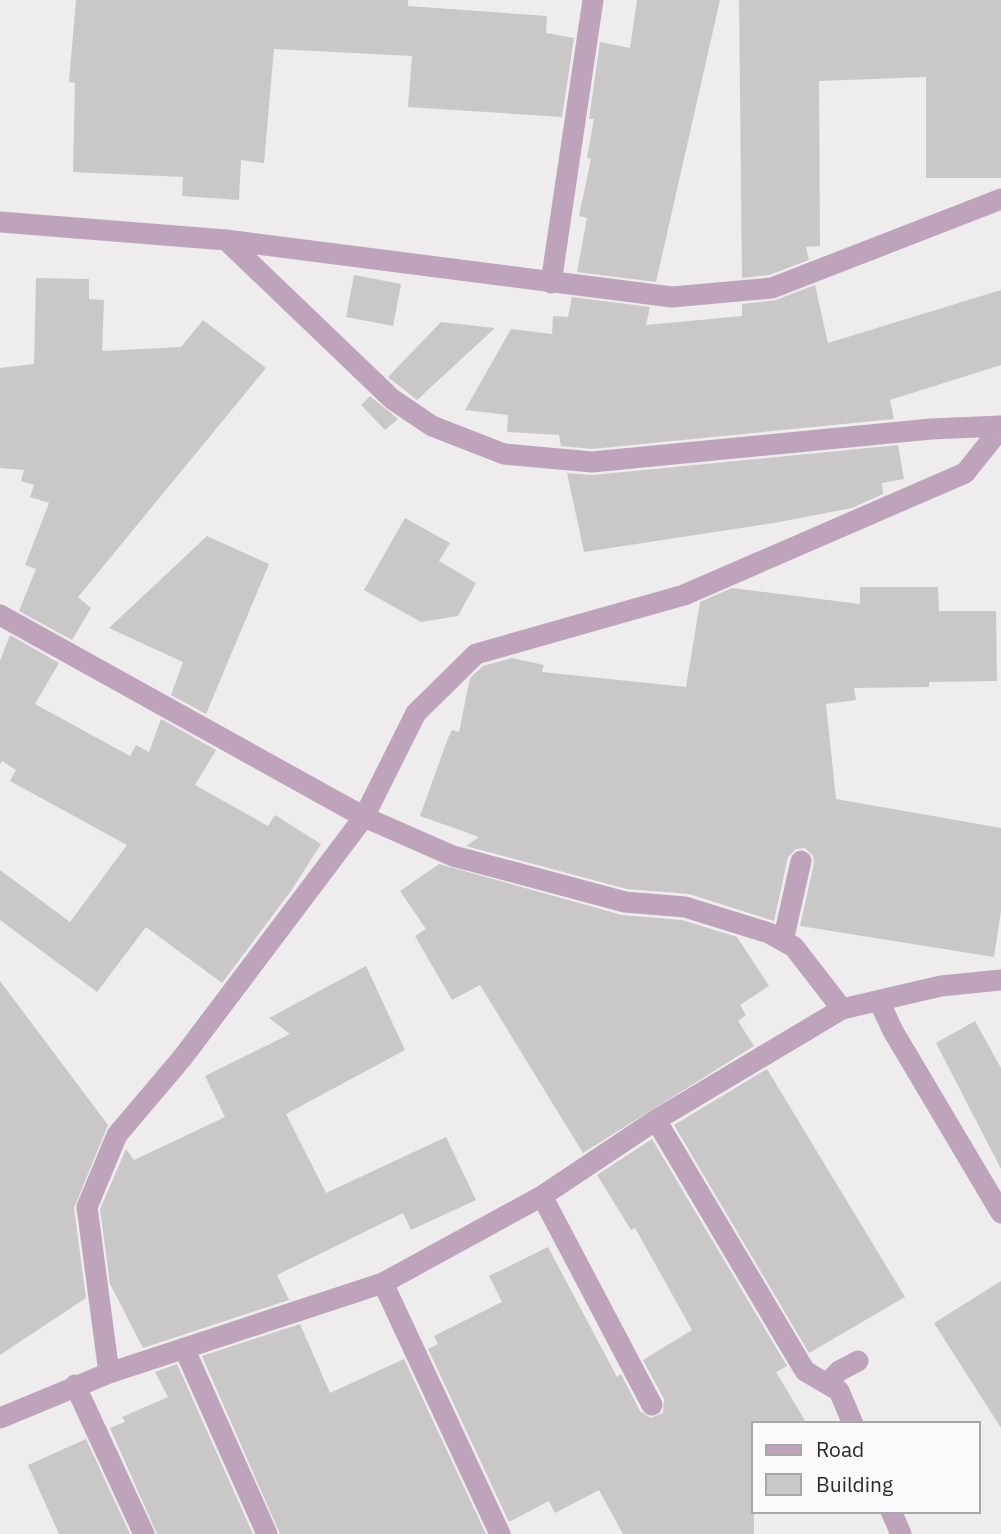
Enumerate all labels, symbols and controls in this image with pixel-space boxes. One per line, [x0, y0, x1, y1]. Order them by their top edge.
legend [752, 1422, 980, 1513]
text: Road [816, 1435, 864, 1463]
text: Building [816, 1470, 893, 1498]

